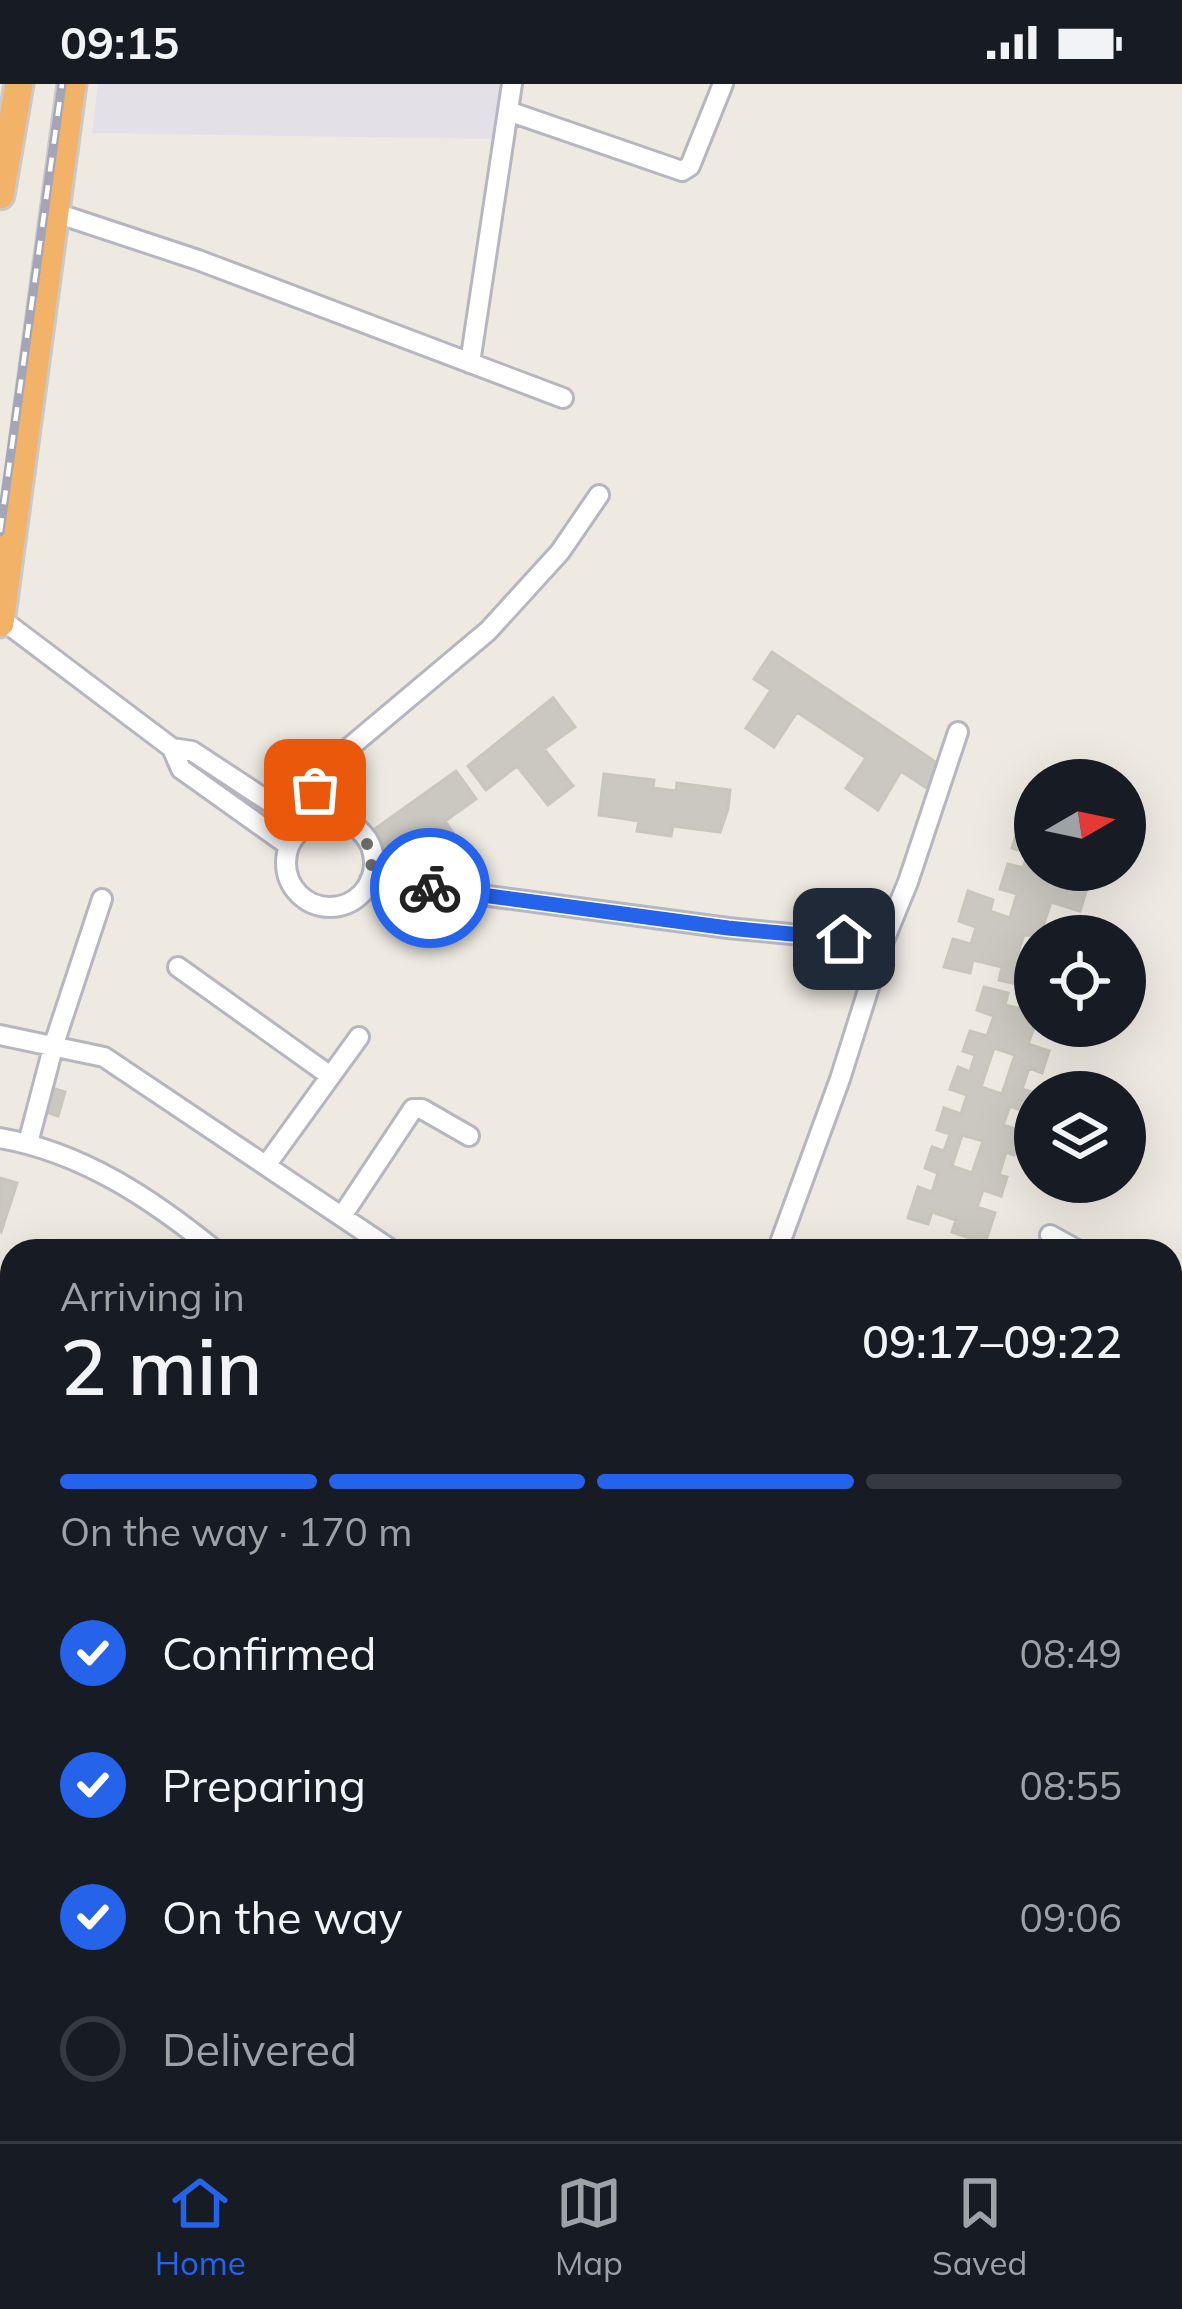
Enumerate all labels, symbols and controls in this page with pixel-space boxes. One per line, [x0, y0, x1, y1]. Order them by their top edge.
text: 09:15 [60, 14, 179, 70]
pin [264, 739, 366, 841]
icon: bag [282, 757, 348, 823]
north arrow [1014, 759, 1146, 891]
map controls [1014, 759, 1146, 1203]
courier [370, 828, 490, 948]
icon: bike [397, 855, 463, 921]
pin [793, 888, 895, 990]
icon: home [811, 906, 877, 972]
button: locate [1014, 915, 1146, 1047]
button: layers [1014, 1071, 1146, 1203]
text: Arriving in [60, 1272, 245, 1321]
text: 09:17–09:22 [862, 1313, 1122, 1369]
text: 2 min [60, 1317, 263, 1415]
text: On the way · 170 m [60, 1507, 412, 1556]
icon: check [60, 1620, 126, 1686]
text: Confirmed [162, 1625, 376, 1681]
text: 08:49 [1020, 1629, 1122, 1678]
icon: check [60, 1752, 126, 1818]
text: Preparing [162, 1757, 366, 1813]
text: 08:55 [1020, 1761, 1122, 1810]
icon: check [60, 1884, 126, 1950]
text: On the way [162, 1889, 403, 1945]
text: 09:06 [1020, 1893, 1122, 1942]
text: Delivered [162, 2021, 357, 2077]
tab: Home [155, 2170, 246, 2283]
tab: Map [555, 2170, 623, 2283]
tab: Saved [932, 2170, 1027, 2283]

